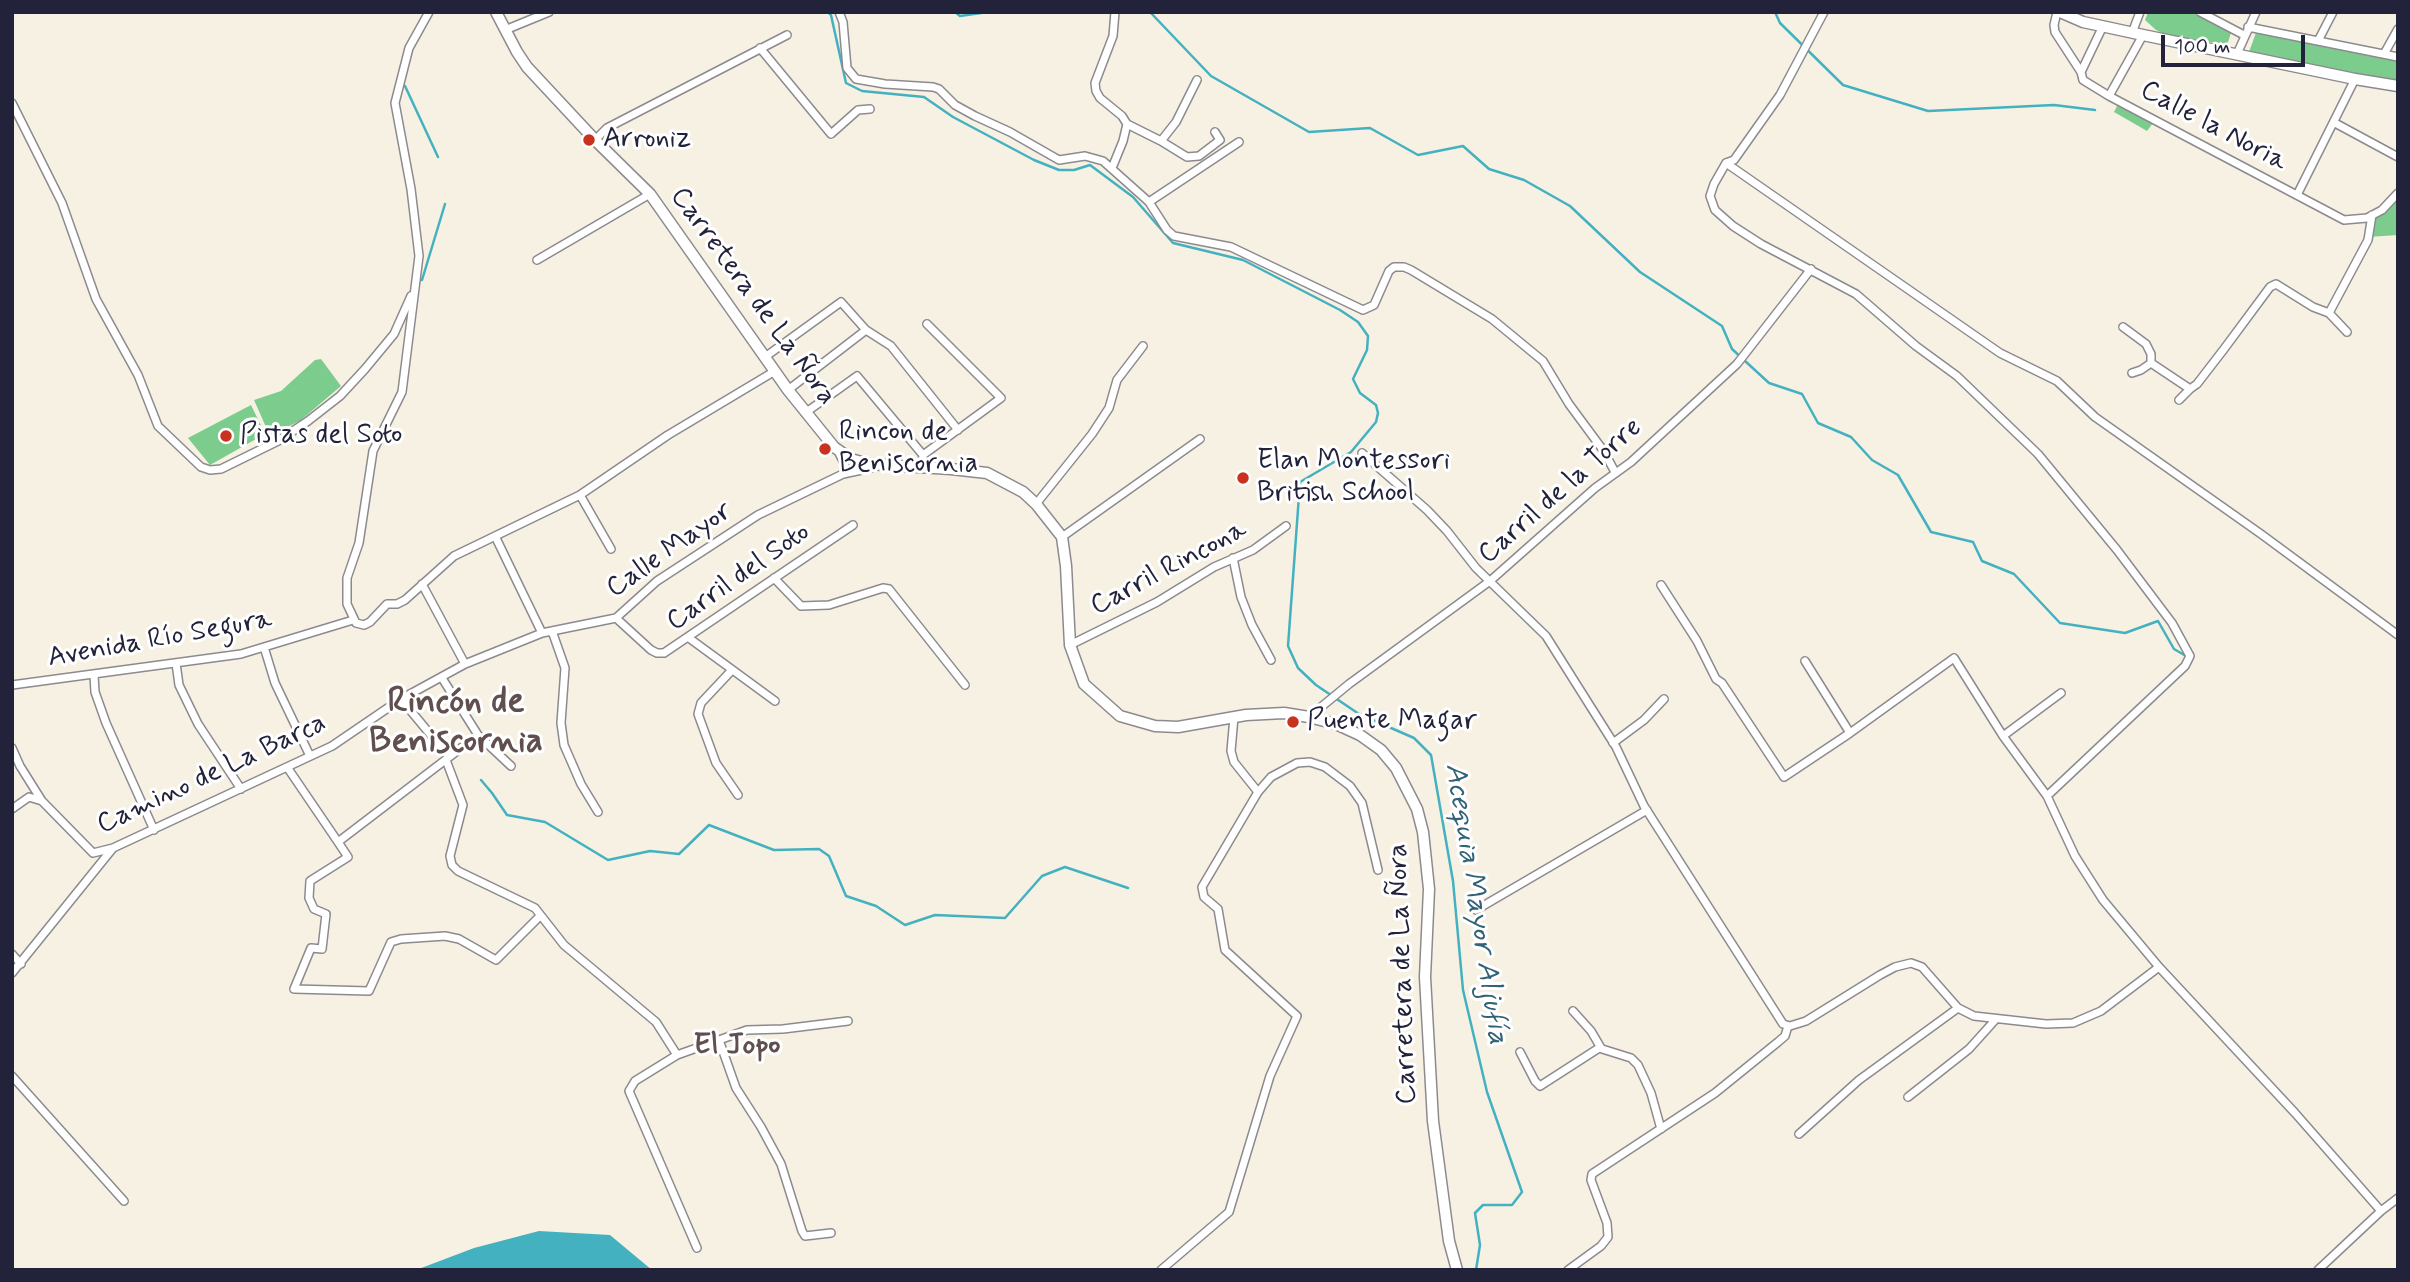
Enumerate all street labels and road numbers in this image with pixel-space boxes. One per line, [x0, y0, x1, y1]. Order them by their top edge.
street label: Calle la Noria [2134, 74, 2292, 180]
street label: Carretera de La Ñora [662, 182, 842, 412]
street label: Carril de la Torre [1472, 412, 1650, 572]
street label: Calle Mayor [601, 496, 739, 606]
street label: Carril Rincona [1085, 514, 1253, 624]
street label: Carril del Soto [661, 516, 817, 640]
street label: Avenida Río Segura [45, 604, 275, 676]
street label: Camino de La Barca [92, 707, 332, 843]
street label: Carretera de La Ñora [1383, 843, 1425, 1105]

